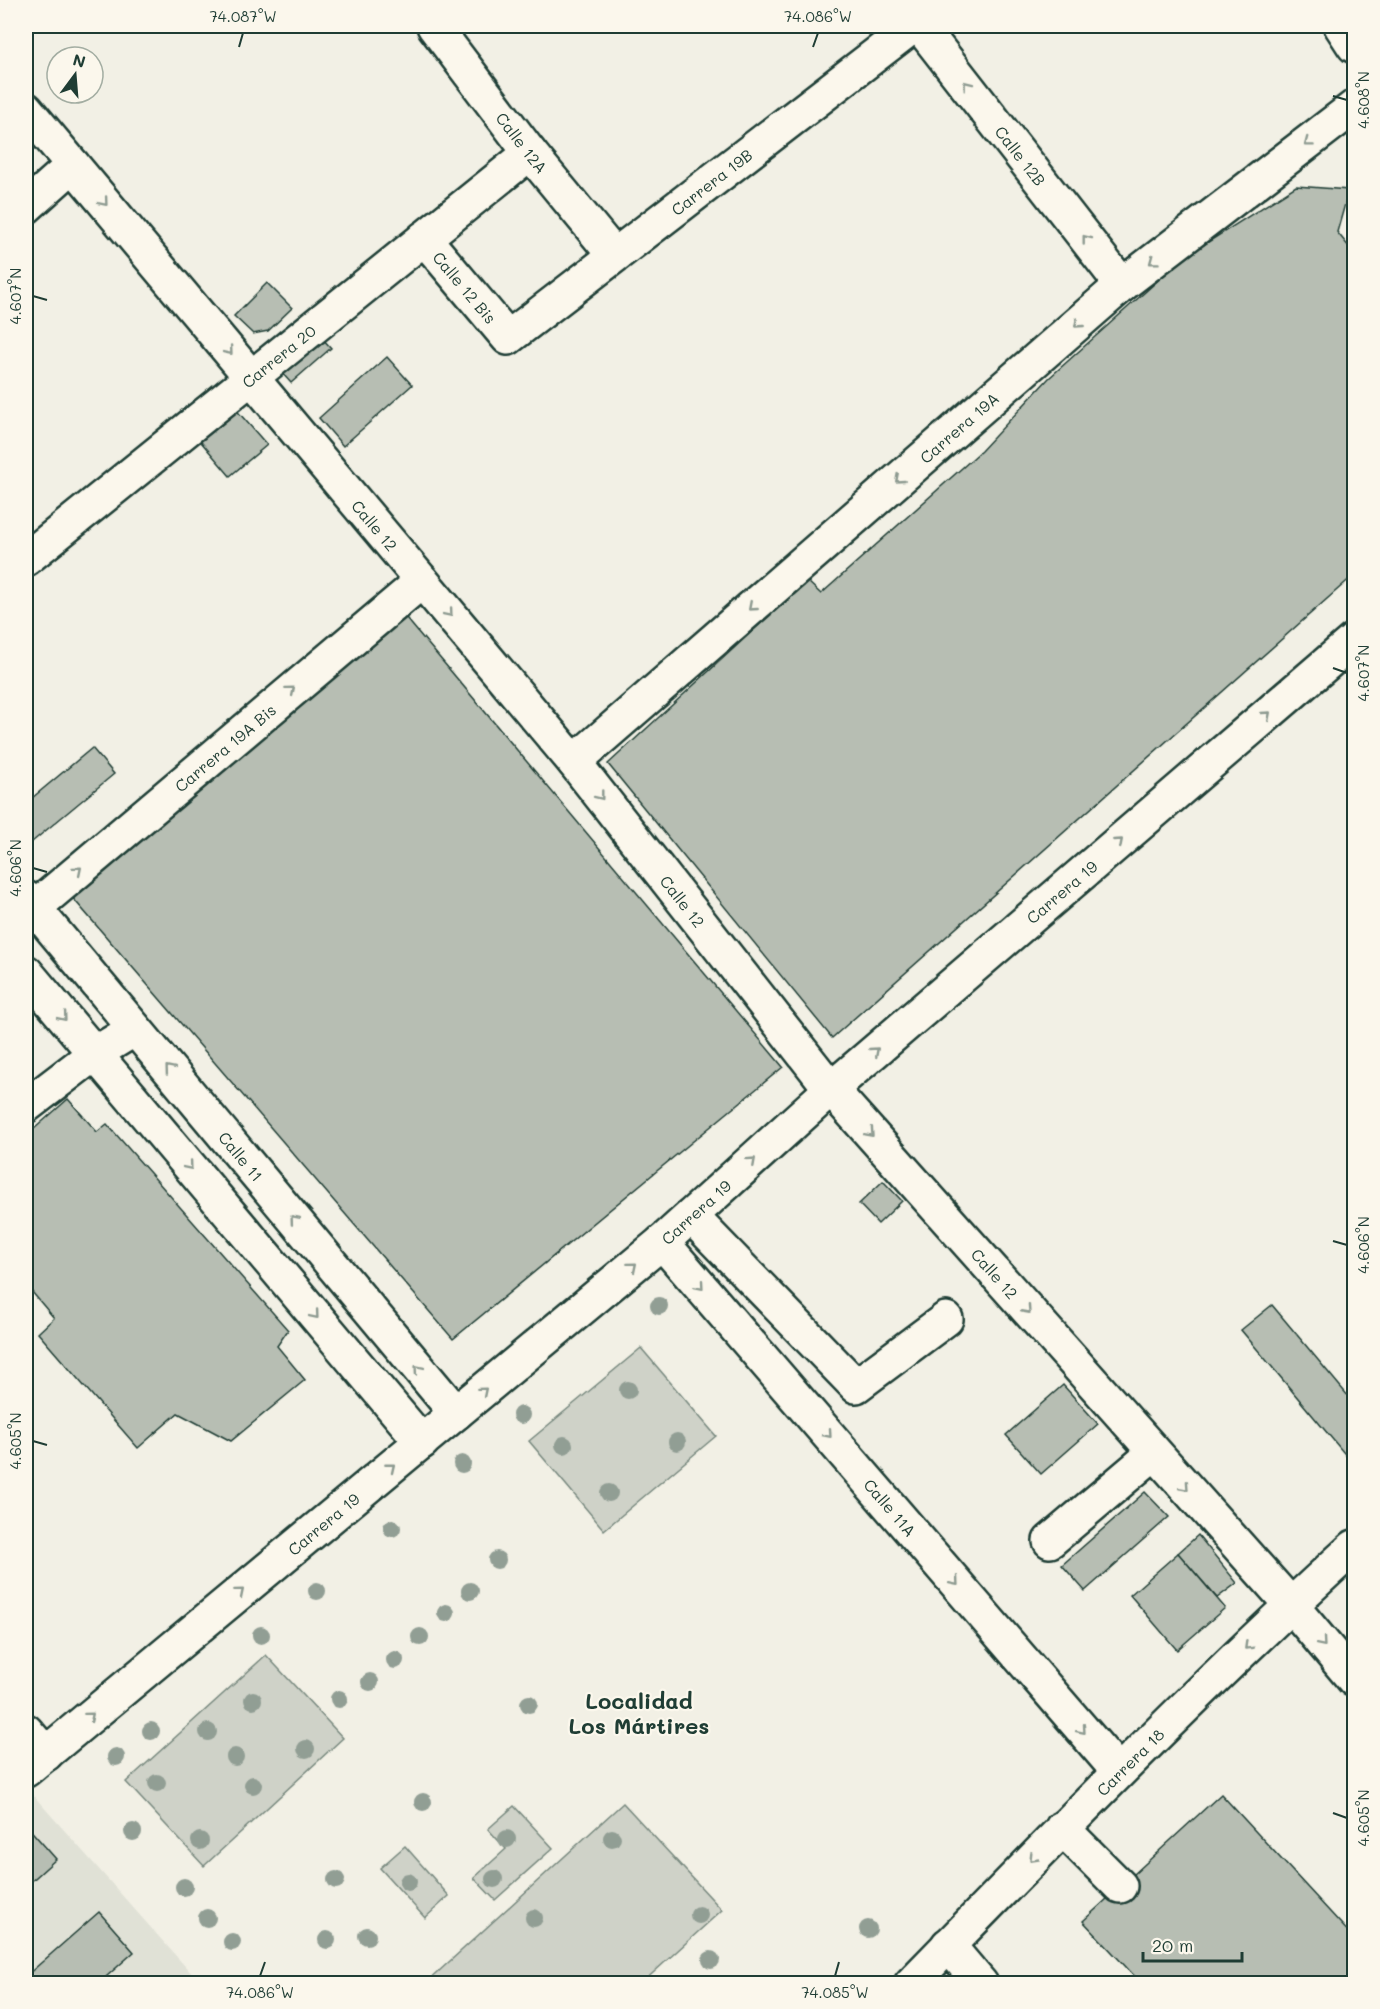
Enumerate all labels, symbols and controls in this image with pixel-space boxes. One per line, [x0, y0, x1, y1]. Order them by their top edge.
text: 74.087°W [209, 6, 277, 26]
text: 74.086°W [784, 6, 852, 26]
north arrow [45, 45, 105, 105]
text: N [71, 48, 88, 72]
text: 4.608°N [1353, 71, 1373, 129]
one-way arrow [963, 81, 974, 92]
street label: Calle 12A [492, 108, 552, 177]
street label: Calle 12B [991, 121, 1051, 190]
one-way arrow [1304, 135, 1315, 146]
street label: Carrera 19B [666, 144, 756, 219]
one-way arrow [96, 195, 107, 206]
one-way arrow [1083, 235, 1094, 246]
street label: Calle 12 Bis [429, 246, 502, 328]
one-way arrow [1149, 254, 1160, 265]
text: 4.607°N [5, 268, 25, 324]
one-way arrow [1074, 316, 1085, 327]
street label: Carrera 20 [237, 319, 320, 392]
one-way arrow [222, 344, 233, 355]
street label: Carrera 19A [915, 387, 1003, 467]
one-way arrow [895, 472, 906, 483]
street label: Calle 12 [348, 495, 403, 555]
one-way arrow [748, 600, 759, 611]
one-way arrow [442, 606, 453, 617]
text: 4.607°N [1353, 645, 1373, 701]
one-way arrow [285, 687, 296, 698]
street label: Carrera 19A Bis [170, 699, 280, 796]
one-way arrow [1260, 712, 1271, 723]
one-way arrow [593, 789, 604, 800]
one-way arrow [1112, 838, 1123, 849]
text: 4.606°N [5, 839, 25, 897]
street label: Carrera 19 [1021, 855, 1101, 928]
one-way arrow [71, 866, 82, 877]
street label: Calle 12 [656, 870, 710, 931]
one-way arrow [56, 1010, 67, 1021]
one-way arrow [868, 1047, 879, 1058]
one-way arrow [165, 1065, 176, 1076]
one-way arrow [863, 1126, 874, 1136]
street label: Calle 11 [214, 1127, 268, 1185]
one-way arrow [745, 1157, 756, 1168]
one-way arrow [182, 1159, 193, 1170]
street label: Carrera 19 [656, 1174, 735, 1249]
one-way arrow [290, 1215, 301, 1226]
text: 4.606°N [1353, 1216, 1373, 1274]
street label: Calle 12 [967, 1243, 1023, 1303]
one-way arrow [626, 1263, 637, 1274]
one-way arrow [693, 1279, 704, 1290]
one-way arrow [1020, 1303, 1031, 1314]
one-way arrow [307, 1308, 318, 1319]
one-way arrow [415, 1365, 426, 1376]
one-way arrow [476, 1387, 487, 1398]
text: 4.605°N [5, 1412, 25, 1470]
one-way arrow [820, 1427, 831, 1438]
one-way arrow [384, 1463, 395, 1474]
street label: Calle 11A [860, 1474, 921, 1540]
one-way arrow [1178, 1480, 1189, 1491]
street label: Carrera 19 [283, 1488, 363, 1559]
one-way arrow [948, 1575, 959, 1586]
one-way arrow [234, 1588, 245, 1599]
one-way arrow [1315, 1636, 1326, 1647]
one-way arrow [1245, 1638, 1256, 1649]
district label: Localidad Los Mártires [569, 1686, 709, 1740]
one-way arrow [84, 1712, 95, 1723]
one-way arrow [1075, 1723, 1086, 1734]
street label: Carrera 18 [1091, 1723, 1168, 1800]
text: 4.605°N [1353, 1789, 1373, 1847]
one-way arrow [1029, 1852, 1040, 1862]
scale bar [1143, 1925, 1242, 1963]
text: 20 m [1152, 1933, 1193, 1957]
text: 74.086°W [226, 1982, 294, 2002]
text: 74.085°W [801, 1982, 869, 2002]

